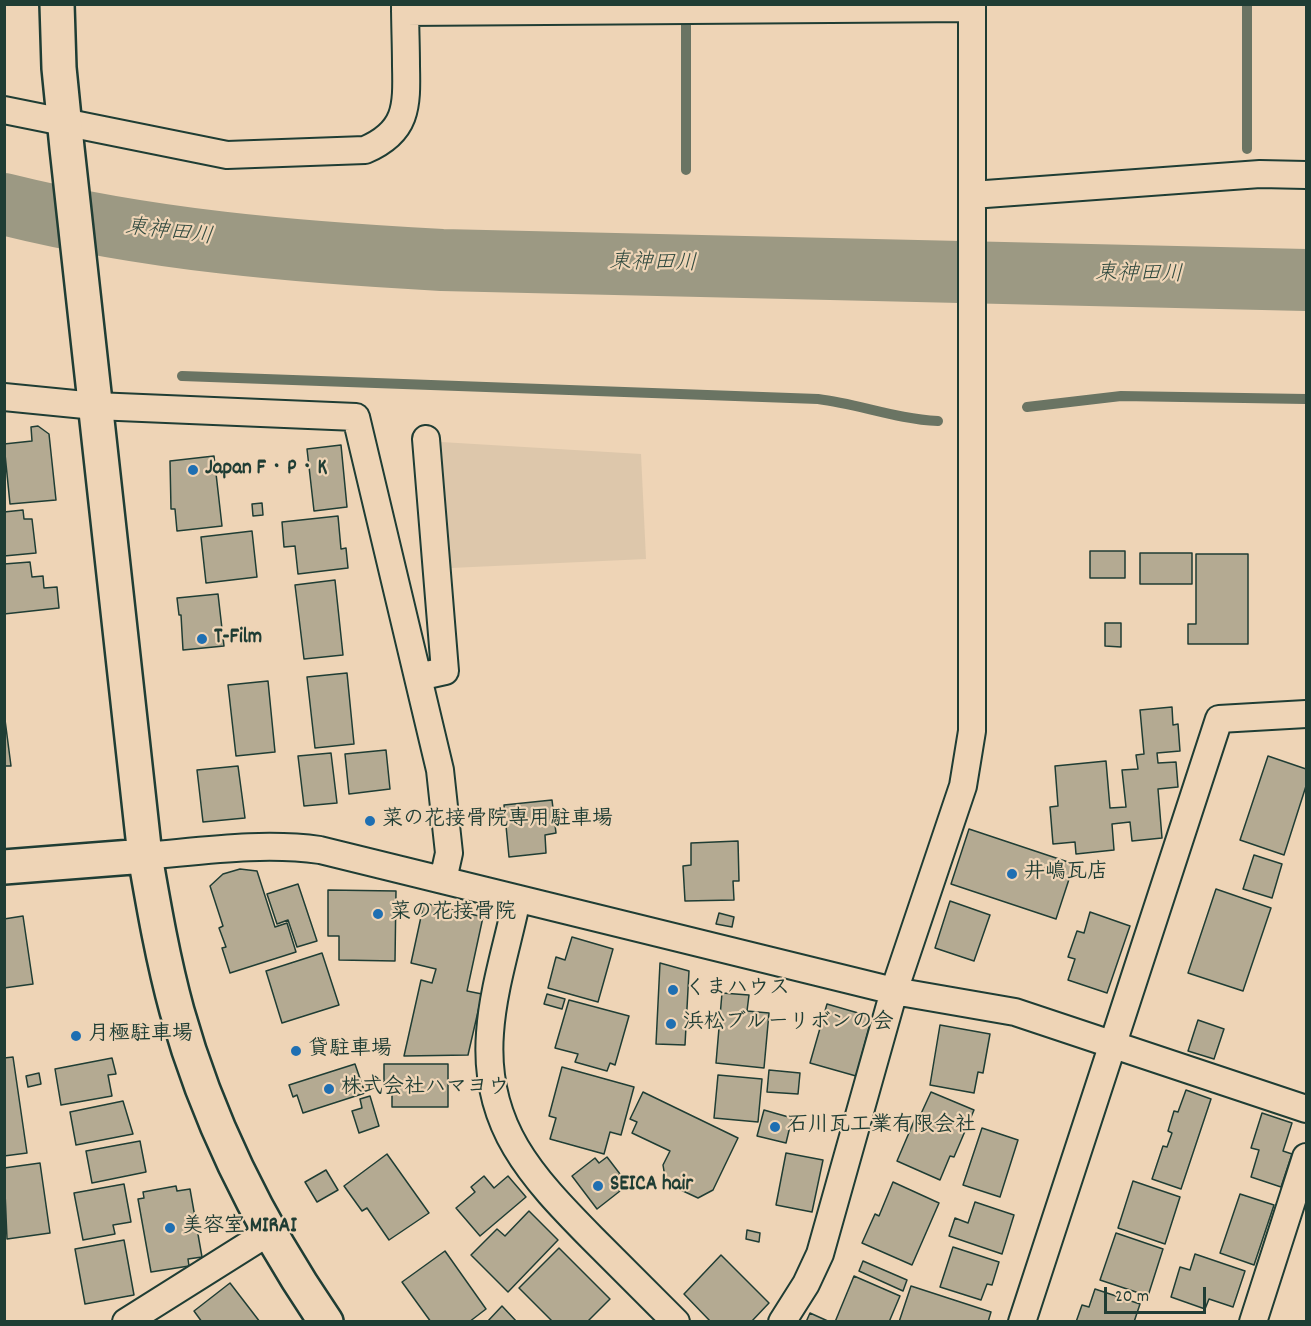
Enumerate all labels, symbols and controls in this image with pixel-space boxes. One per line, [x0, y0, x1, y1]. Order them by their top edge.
water label: 東神田川 [124, 216, 214, 252]
water label: 東神田川 [609, 251, 697, 279]
water label: 東神田川 [1095, 262, 1183, 290]
place label: Japan F・P・K [205, 457, 327, 483]
marker: Japan F・P・K [186, 463, 200, 477]
place label: T-Film [214, 626, 262, 652]
marker: T-Film [195, 632, 209, 646]
place label: 菜の花接骨院専用駐車場 [382, 808, 613, 834]
marker: 菜の花接骨院専用駐車場 [363, 814, 377, 828]
place label: 井嶋瓦店 [1024, 861, 1108, 887]
marker: 井嶋瓦店 [1005, 867, 1019, 881]
place label: 菜の花接骨院 [390, 901, 516, 927]
marker: 菜の花接骨院 [371, 907, 385, 921]
place label: くまハウス [685, 977, 790, 1003]
marker: くまハウス [666, 983, 680, 997]
place label: 浜松ブルーリボンの会 [683, 1011, 894, 1037]
marker: 浜松ブルーリボンの会 [664, 1017, 678, 1031]
place label: 月極駐車場 [88, 1023, 193, 1049]
marker: 月極駐車場 [69, 1029, 83, 1043]
place label: 貸駐車場 [308, 1038, 392, 1064]
marker: 貸駐車場 [289, 1044, 303, 1058]
place label: 株式会社ハマヨウ [341, 1076, 509, 1102]
marker: 株式会社ハマヨウ [322, 1082, 336, 1096]
place label: 石川瓦工業有限会社 [787, 1114, 976, 1140]
marker: 石川瓦工業有限会社 [768, 1120, 782, 1134]
place label: SEICA hair [610, 1173, 693, 1199]
marker: SEICA hair [591, 1179, 605, 1193]
place label: 美容室 MIRAI [182, 1215, 297, 1241]
marker: 美容室 MIRAI [163, 1221, 177, 1235]
scale bar [1107, 1275, 1209, 1313]
text: 20 m [1115, 1285, 1149, 1310]

